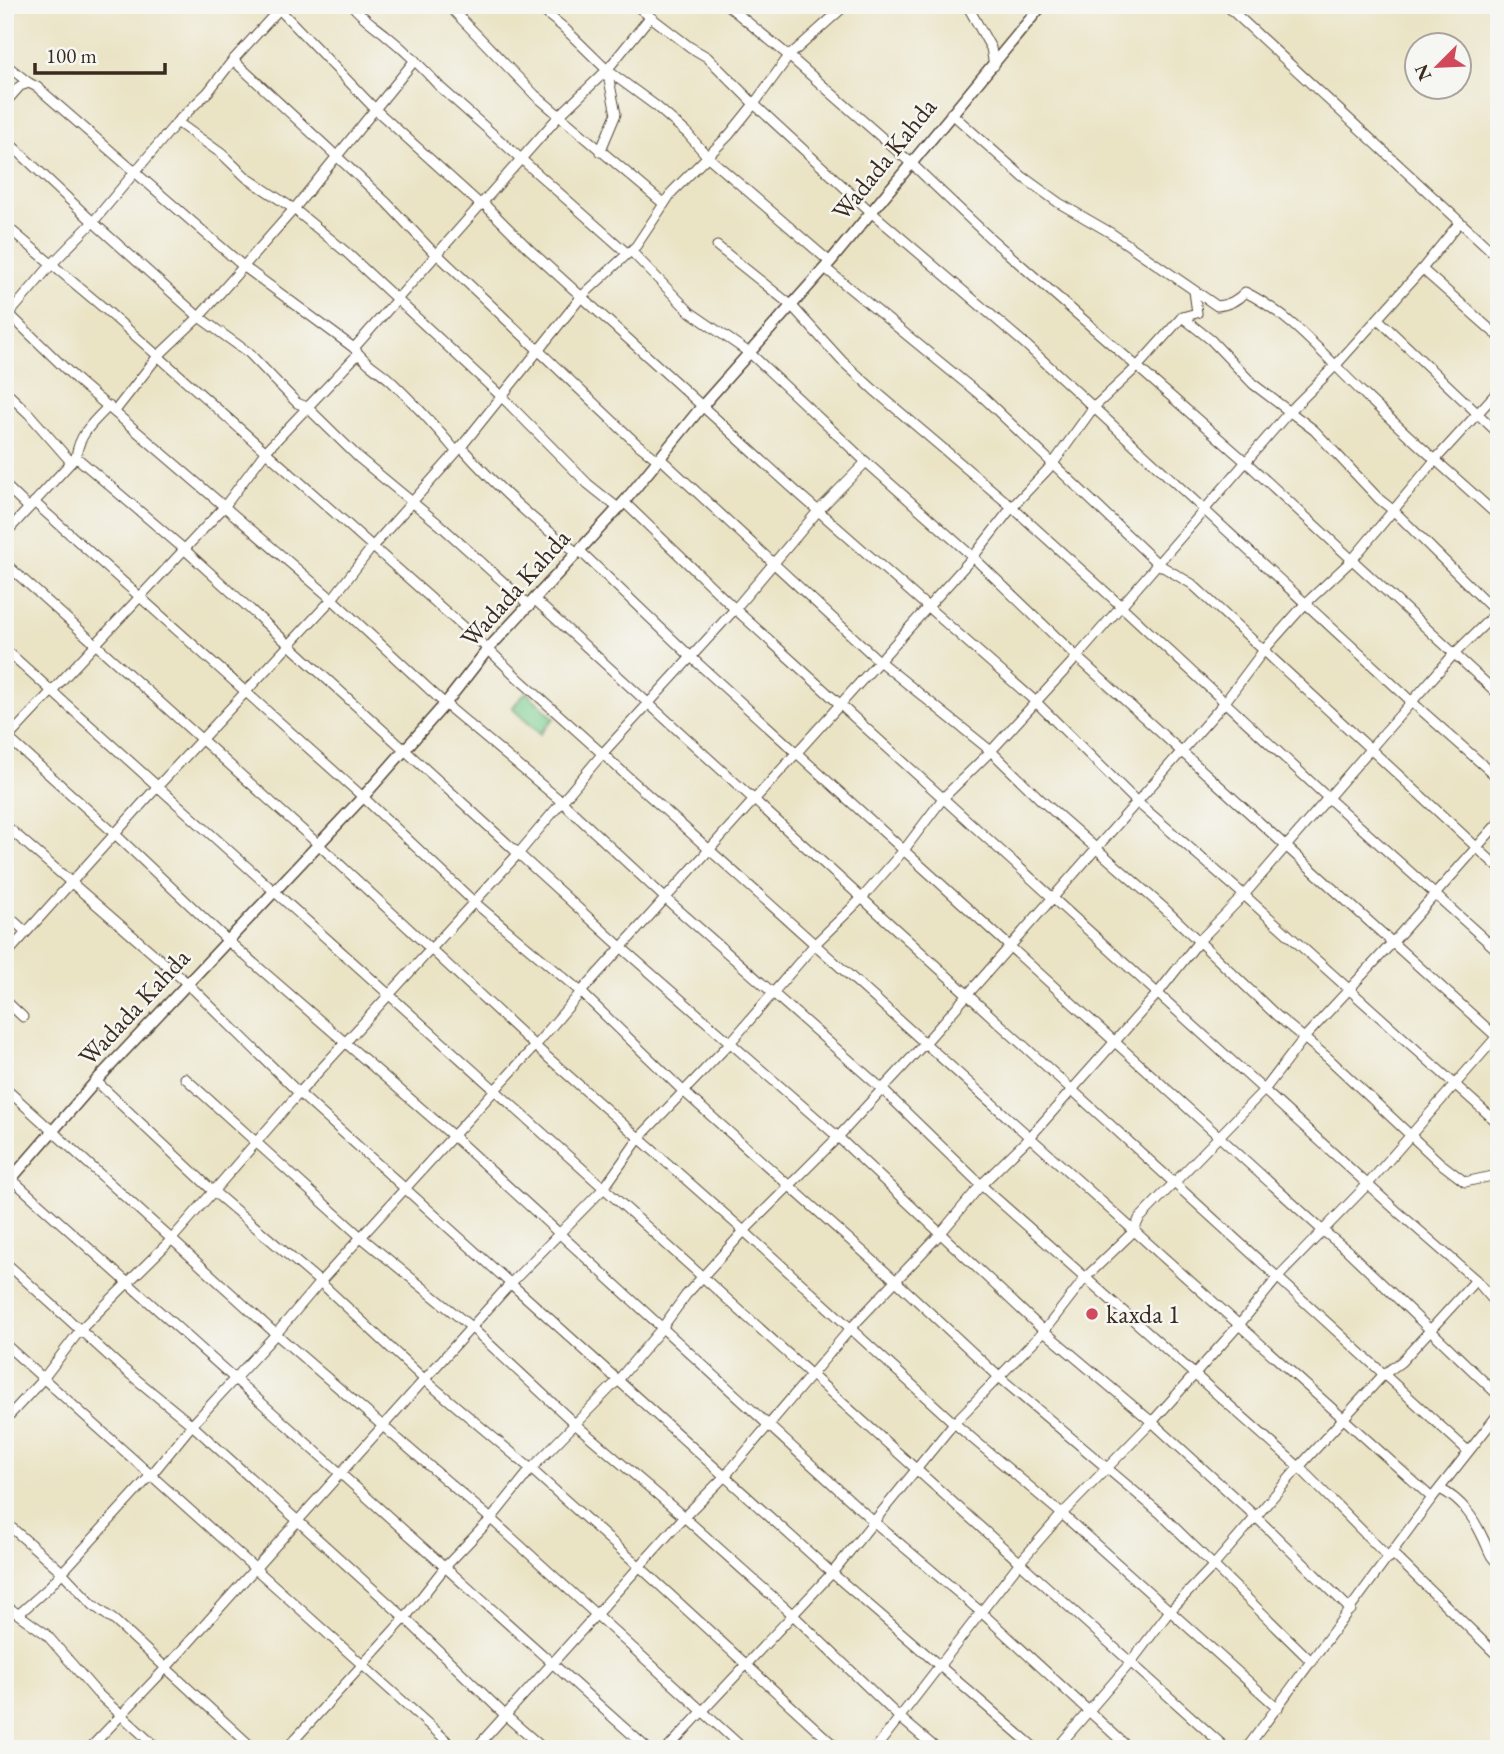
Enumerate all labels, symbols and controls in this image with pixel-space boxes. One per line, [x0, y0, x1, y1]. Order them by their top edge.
scale bar [35, 32, 164, 76]
north arrow [1402, 32, 1472, 102]
text: 100 m [46, 42, 97, 69]
text: N [1408, 60, 1437, 85]
street label: Wadada Kahda [824, 90, 944, 228]
street label: Wadada Kahda [453, 521, 578, 655]
street label: Wadada Kahda [71, 941, 198, 1073]
place label: kaxda 1 [1106, 1297, 1180, 1331]
marker: kaxda 1 [1084, 1306, 1100, 1322]

